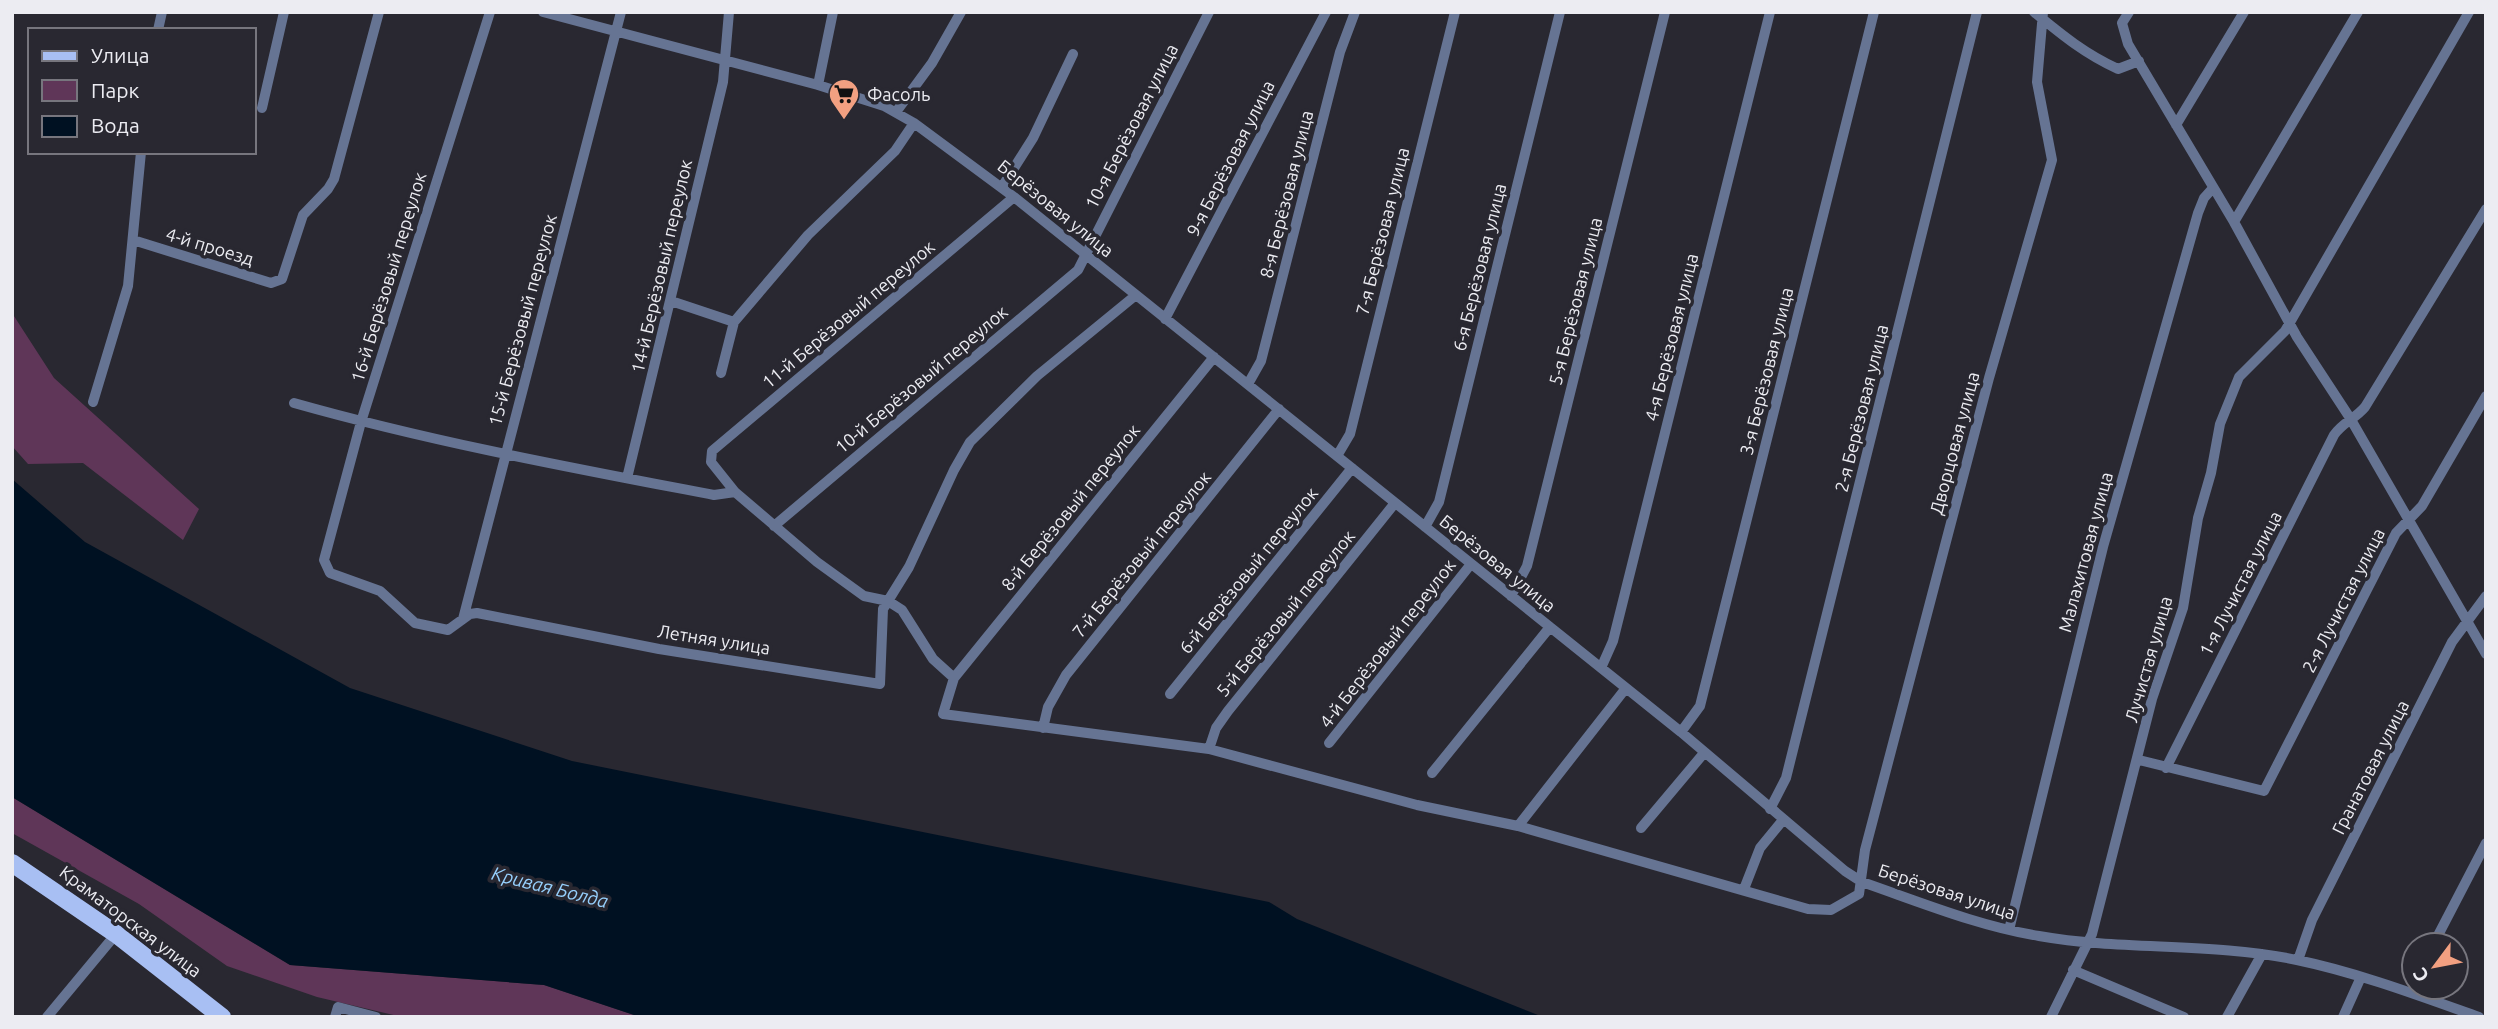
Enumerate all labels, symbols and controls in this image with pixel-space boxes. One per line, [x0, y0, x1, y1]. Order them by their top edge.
legend [28, 28, 256, 154]
street label: 10-я Берёзовая улица [1081, 40, 1181, 212]
text: Улица [91, 43, 149, 67]
supermarket icon: Фасоль [827, 77, 861, 121]
street label: 9-я Берёзовая улица [1182, 77, 1278, 239]
text: Парк [91, 78, 140, 102]
place label: Фасоль [867, 84, 930, 104]
street label: 8-я Берёзовая улица [1255, 108, 1317, 280]
text: Вода [91, 113, 140, 137]
street label: 7-я Берёзовая улица [1351, 145, 1413, 317]
street label: Берёзовая улица [994, 155, 1118, 261]
street label: 14-й Берёзовый переулок [627, 157, 695, 375]
street label: 16-й Берёзовый переулок [346, 170, 430, 384]
street label: 6-я Берёзовая улица [1448, 181, 1510, 353]
street label: 15-й Берёзовый переулок [484, 212, 560, 428]
street label: 5-я Берёзовая улица [1544, 215, 1606, 387]
street label: 4-й проезд [164, 223, 257, 269]
street label: 11-й Берёзовый переулок [758, 236, 938, 392]
street label: 4-я Берёзовая улица [1640, 251, 1702, 423]
street label: 3-я Берёзовая улица [1735, 285, 1797, 457]
street label: 10-й Берёзовый переулок [831, 301, 1011, 457]
street label: 2-я Берёзовая улица [1830, 322, 1892, 494]
street label: Дворцовая улица [1925, 370, 1983, 516]
street label: 8-й Берёзовый переулок [997, 420, 1143, 594]
street label: 7-й Берёзовый переулок [1068, 467, 1214, 641]
street label: Малахитовая улица [2054, 470, 2116, 634]
street label: 6-й Берёзовый переулок [1175, 483, 1321, 657]
street label: 1-я Лучистая улица [2195, 507, 2285, 659]
street label: Берёзовая улица [1436, 510, 1560, 616]
street label: 2-я Лучистая улица [2298, 524, 2388, 676]
street label: 5-й Берёзовый переулок [1212, 526, 1358, 700]
street label: 4-й Берёзовый переулок [1315, 555, 1459, 731]
street label: Лучистая улица [2120, 594, 2176, 724]
street label: Летняя улица [656, 620, 772, 658]
street label: Гранатовая улица [2328, 697, 2412, 837]
street label: Берёзовая улица [1876, 859, 2018, 923]
street label: Краматорская улица [56, 861, 206, 981]
water label: Кривая Болда [489, 862, 611, 912]
north arrow [2400, 931, 2470, 1001]
text: С [2408, 964, 2433, 986]

